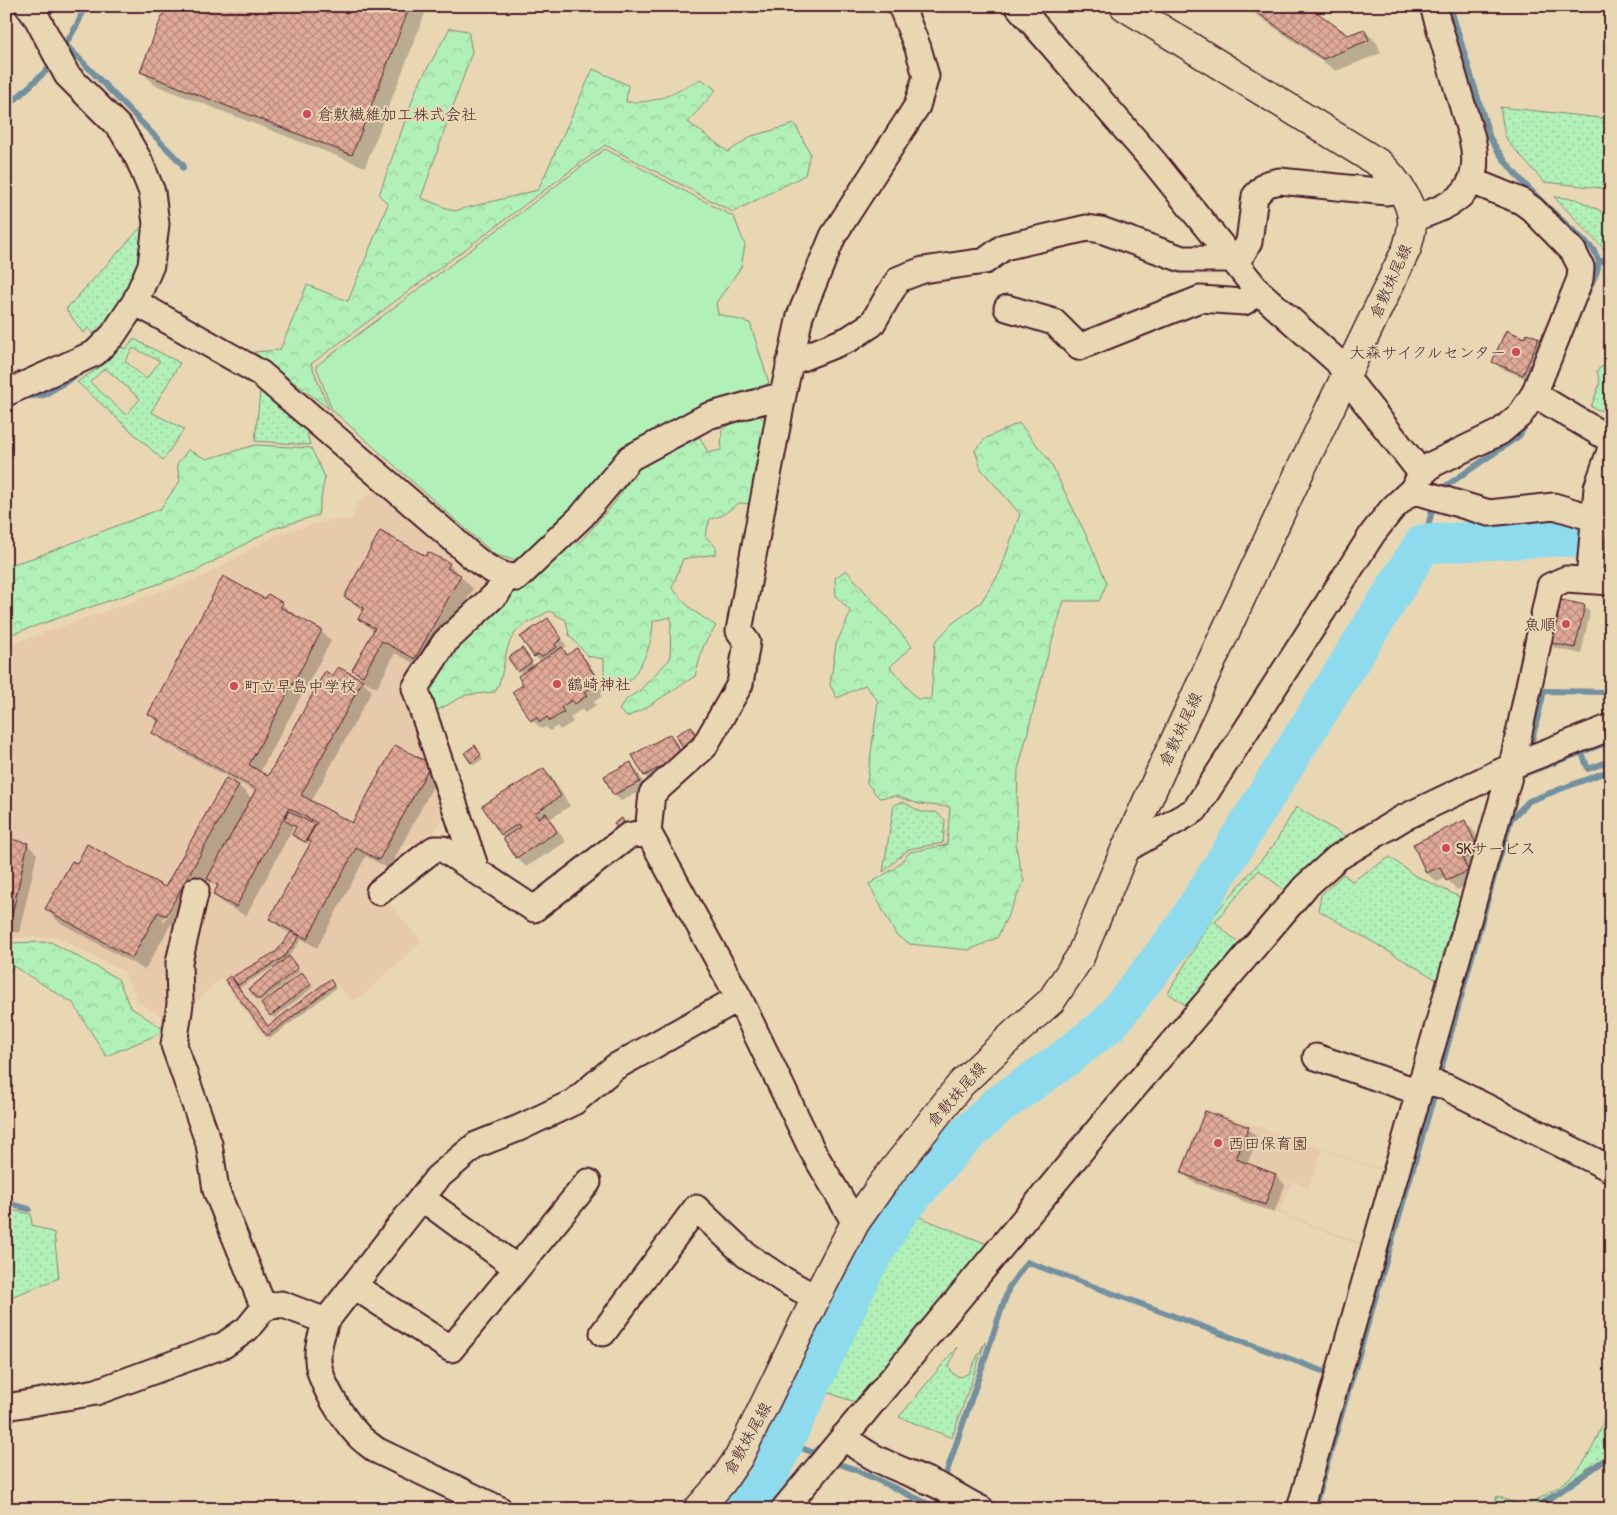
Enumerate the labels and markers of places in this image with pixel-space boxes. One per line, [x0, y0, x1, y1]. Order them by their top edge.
place label: 倉敷繊維加工株式会社 [317, 103, 477, 125]
marker: 倉敷繊維加工株式会社 [301, 108, 313, 120]
place label: 大森サイクルセンター [1349, 341, 1506, 363]
marker: 大森サイクルセンター [1510, 346, 1522, 358]
place label: 魚順 [1524, 613, 1556, 635]
marker: 魚順 [1560, 618, 1572, 630]
place label: 鶴崎神社 [567, 673, 631, 695]
place label: 町立早島中学校 [244, 675, 356, 697]
marker: 鶴崎神社 [551, 678, 563, 690]
marker: 町立早島中学校 [228, 680, 240, 692]
place label: SKサービス [1456, 837, 1536, 859]
marker: SKサービス [1440, 842, 1452, 854]
place label: 西田保育園 [1228, 1132, 1308, 1154]
marker: 西田保育園 [1212, 1137, 1224, 1149]

